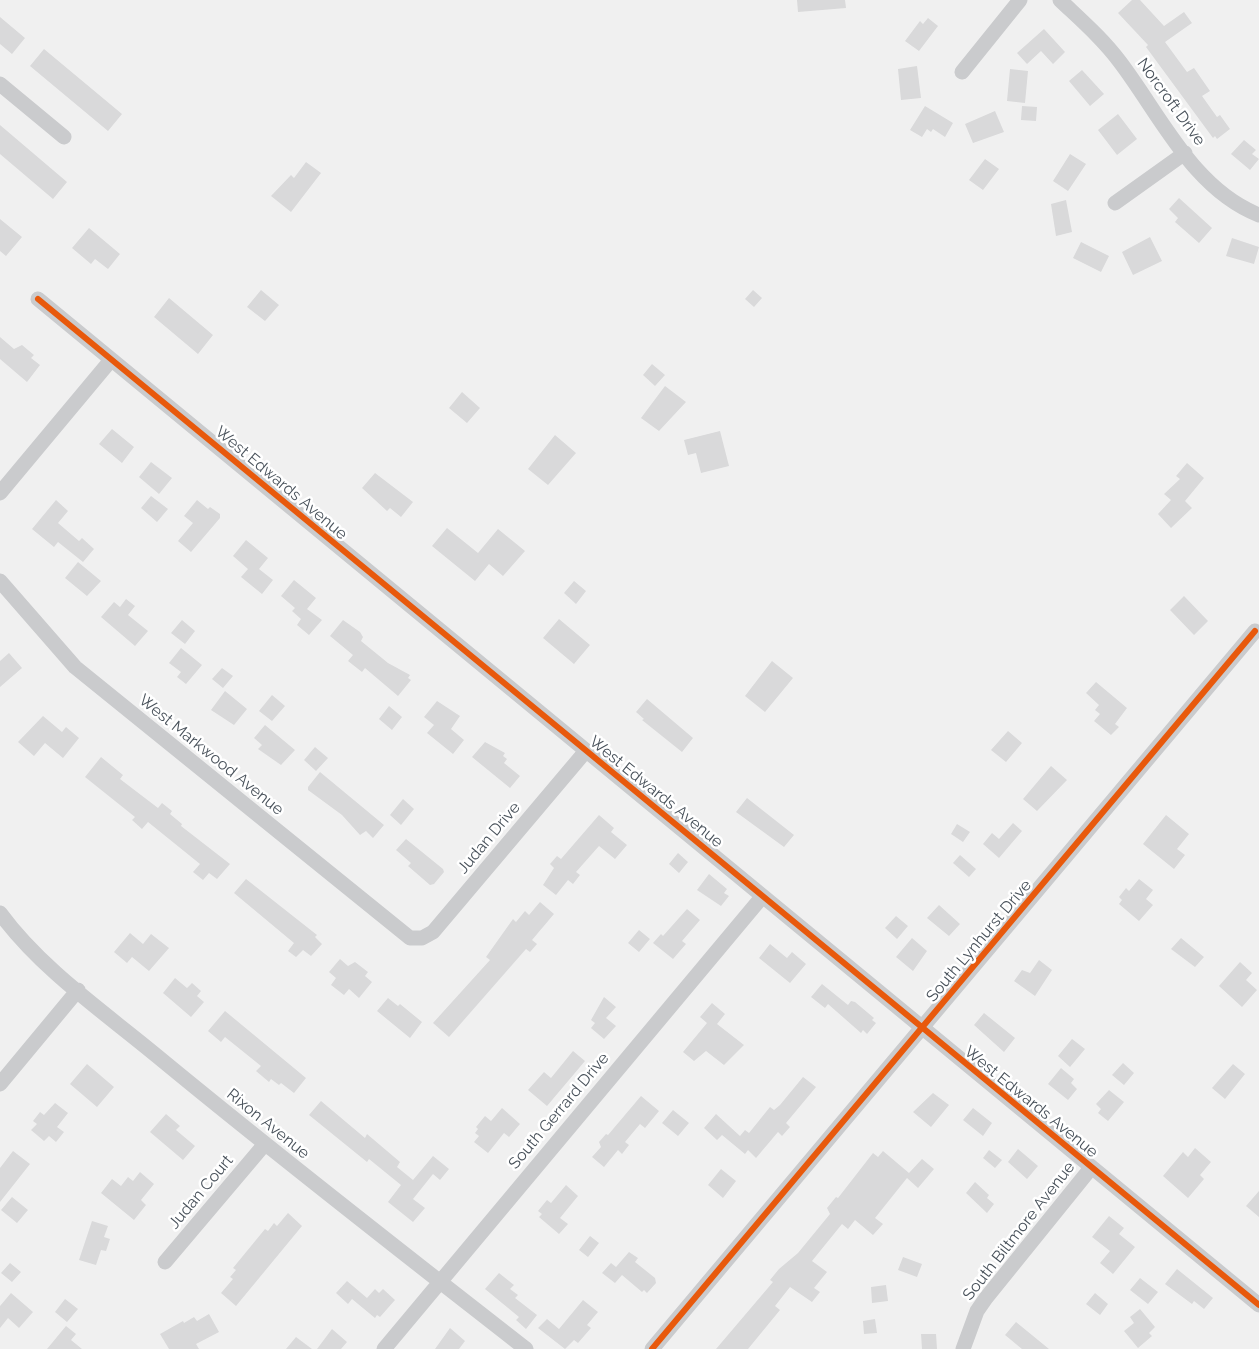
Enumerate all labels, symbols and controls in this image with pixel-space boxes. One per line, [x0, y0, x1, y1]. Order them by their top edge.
street label: Norcroft Drive [1133, 54, 1209, 150]
street label: West Edwards Avenue [211, 422, 351, 544]
street label: West Markwood Avenue [135, 691, 287, 819]
street label: West Edwards Avenue [585, 732, 727, 852]
street label: Judan Drive [454, 798, 524, 878]
street label: South Lynhurst Drive [922, 876, 1036, 1006]
street label: West Edwards Avenue [960, 1042, 1102, 1162]
street label: South Gerrard Drive [505, 1049, 613, 1173]
street label: Rixon Avenue [223, 1085, 313, 1163]
street label: Judan Court [165, 1151, 237, 1233]
street label: South Biltmore Avenue [959, 1158, 1079, 1304]

